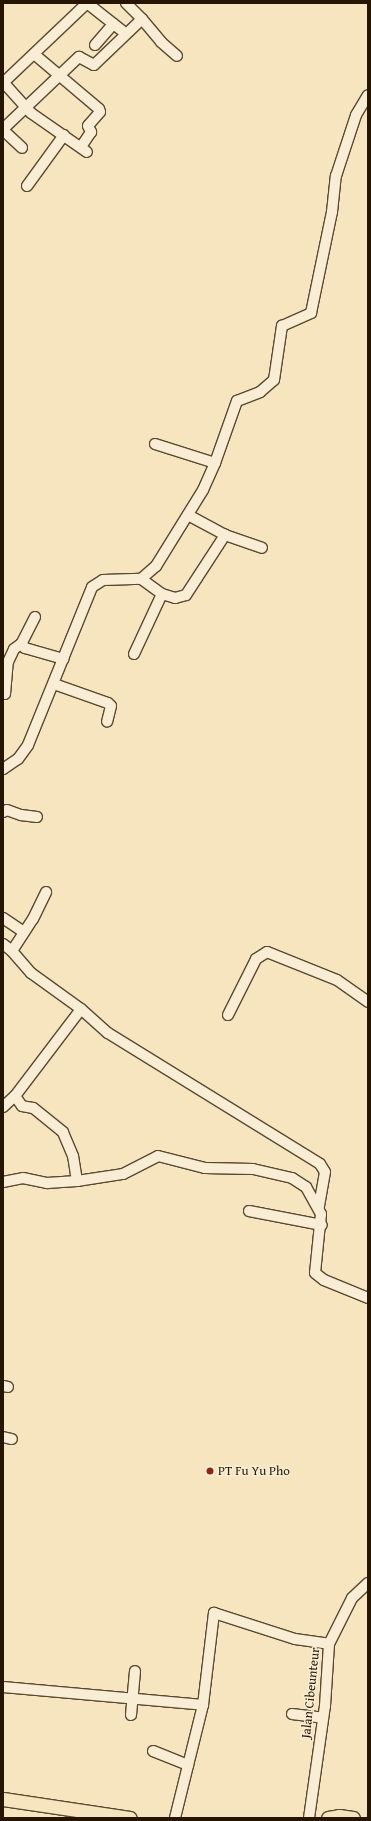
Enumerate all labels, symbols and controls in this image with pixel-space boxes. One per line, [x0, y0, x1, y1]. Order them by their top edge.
place label: PT Fu Yu Pho [218, 1463, 290, 1479]
marker: PT Fu Yu Pho [205, 1466, 215, 1476]
street label: Jalan Cibeunteur [298, 1647, 324, 1739]

